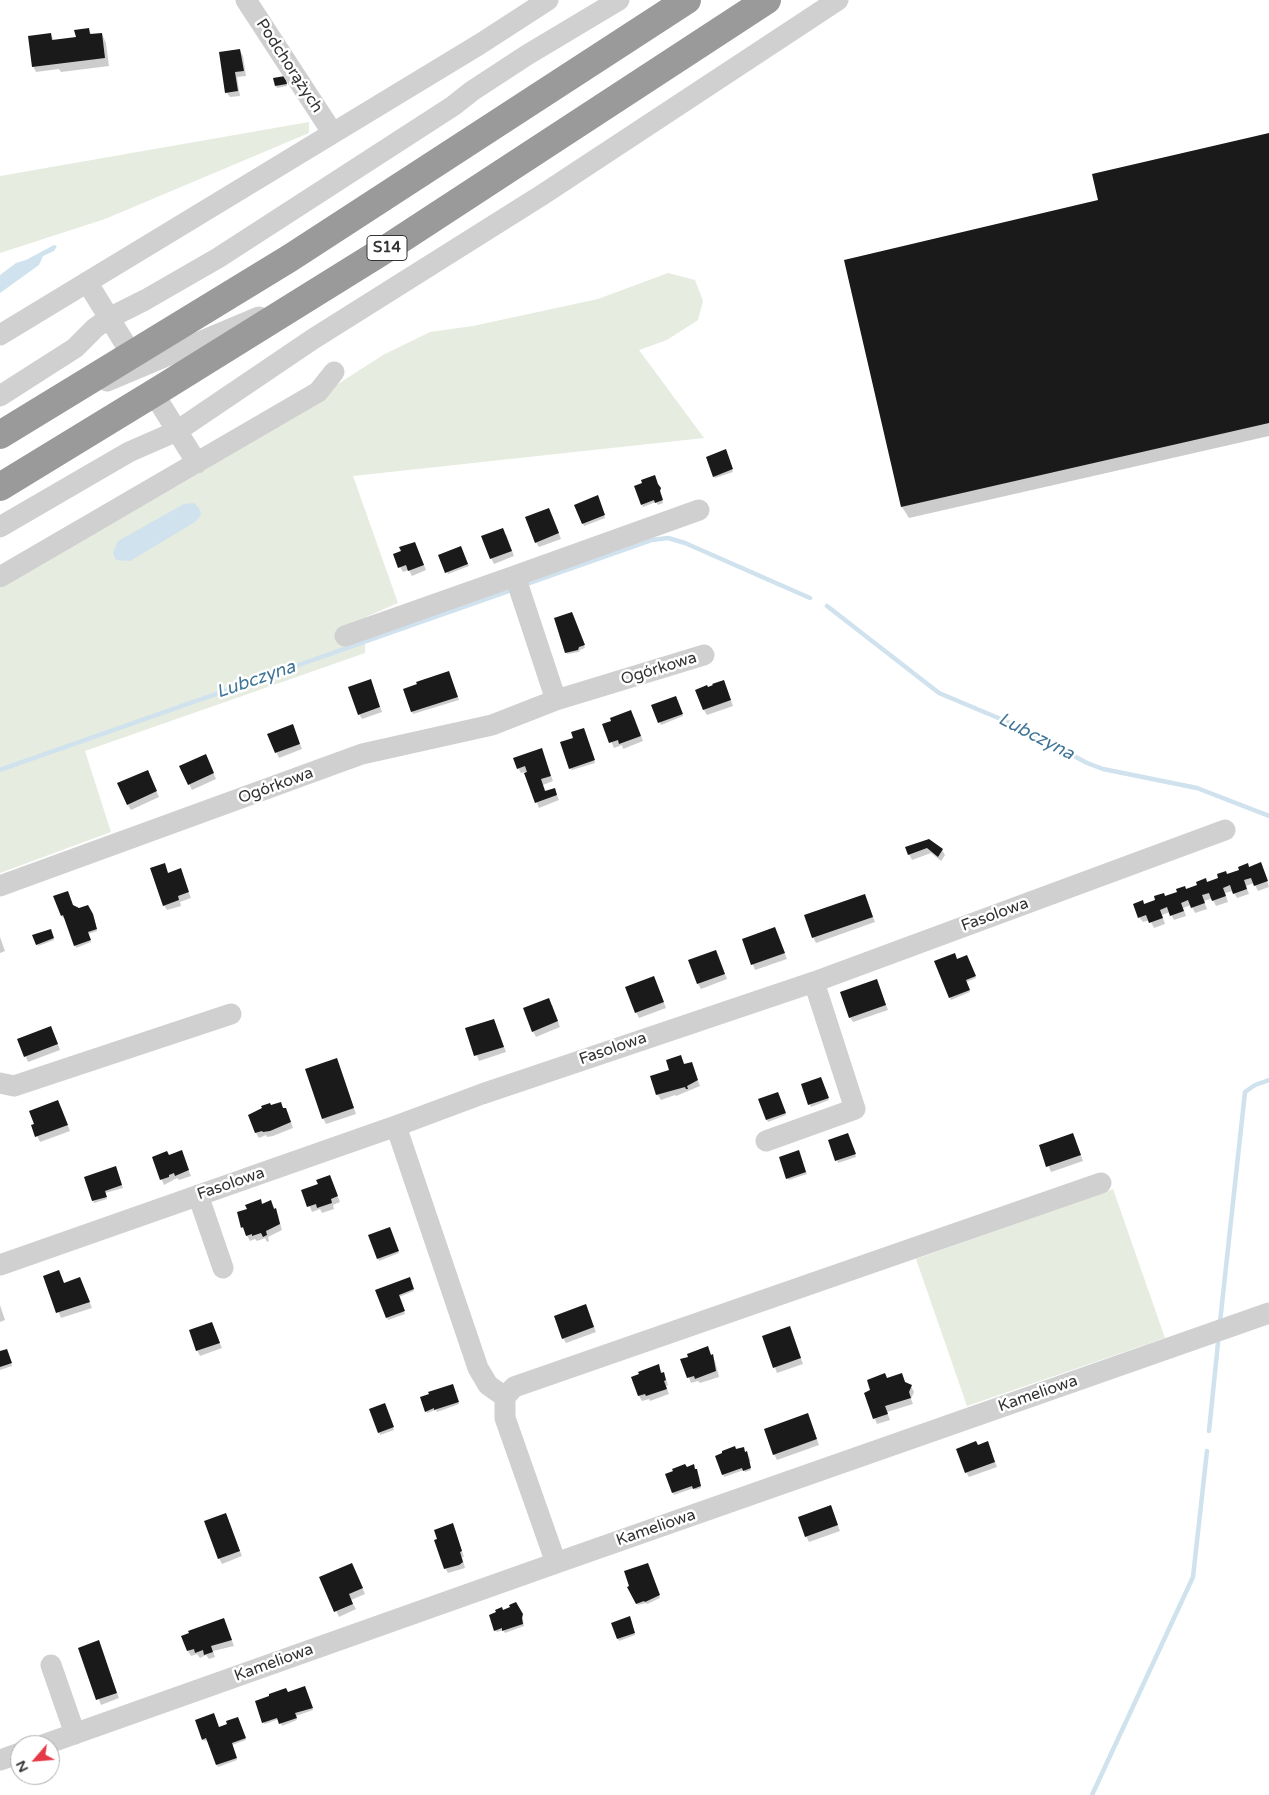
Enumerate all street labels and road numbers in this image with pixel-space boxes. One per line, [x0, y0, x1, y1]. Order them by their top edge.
street label: Podchorążych [252, 15, 326, 117]
road number: S14 [367, 236, 407, 260]
street label: Ogórkowa [619, 648, 699, 690]
street label: Ogórkowa [236, 764, 316, 808]
street label: Fasolowa [959, 894, 1031, 936]
street label: Fasolowa [577, 1029, 649, 1069]
street label: Fasolowa [195, 1164, 267, 1204]
street label: Kameliowa [996, 1371, 1080, 1417]
street label: Kameliowa [614, 1505, 698, 1551]
street label: Kameliowa [232, 1640, 316, 1686]

